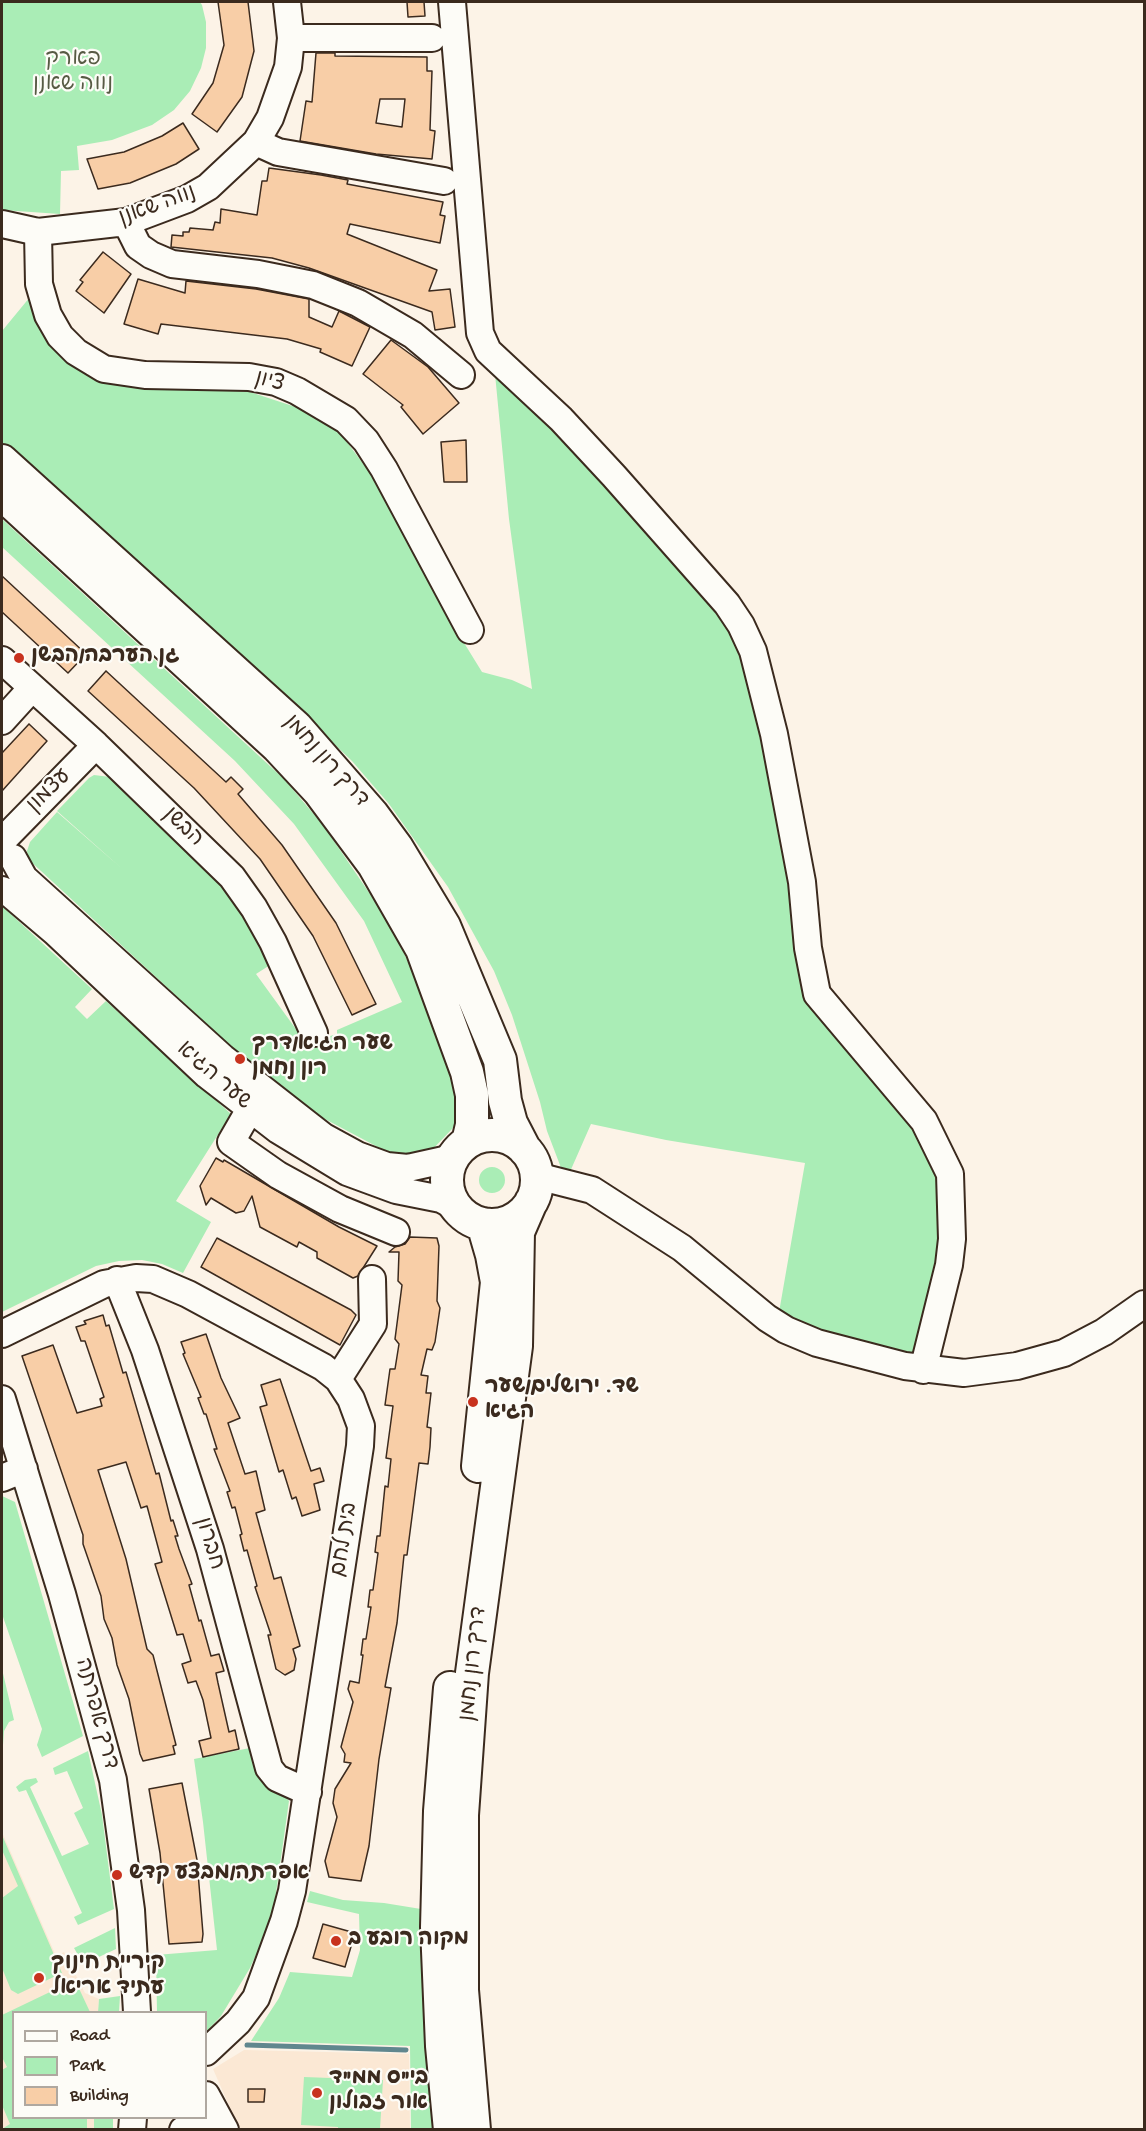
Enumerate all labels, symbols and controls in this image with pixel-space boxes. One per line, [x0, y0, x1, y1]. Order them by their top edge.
park label: פארק נווה שאנן [33, 48, 113, 100]
street label: נווה שאנן [116, 181, 200, 233]
street label: ציון [252, 367, 286, 399]
place label: גן הערבה/הבשן [31, 645, 180, 671]
marker: גן הערבה/הבשן [12, 651, 26, 665]
street label: דרך רון נחמן [277, 710, 373, 814]
street label: עצמון [23, 765, 77, 819]
street label: הבשן [156, 803, 208, 853]
place label: שער הגיא/דרך רון נחמן [252, 1033, 393, 1084]
street label: שער הגיא [170, 1037, 256, 1117]
marker: שער הגיא/דרך רון נחמן [233, 1052, 247, 1066]
place label: שד. ירושלים/שער הגיא [485, 1376, 639, 1428]
marker: שד. ירושלים/שער הגיא [466, 1395, 480, 1409]
street label: בית לחם [327, 1501, 365, 1579]
street label: חברון [188, 1515, 228, 1573]
street label: דרך רון נחמן [456, 1605, 494, 1723]
street label: דרך אפרתה [67, 1655, 123, 1773]
place label: אפרתה/מבצע קדש [129, 1862, 309, 1888]
marker: אפרתה/מבצע קדש [110, 1868, 124, 1882]
place label: מקוה רובע ב [348, 1928, 469, 1954]
marker: מקוה רובע ב [329, 1934, 343, 1948]
place label: קיריית חינוך עתיד אריאל [51, 1952, 165, 2004]
marker: קיריית חינוך עתיד אריאל [32, 1971, 46, 1985]
legend [12, 2011, 207, 2119]
text: Road [70, 2026, 109, 2047]
text: Park [70, 2056, 104, 2077]
place label: בי"ס ממ"ד אור זבולון [329, 2067, 428, 2118]
text: Building [70, 2086, 129, 2107]
marker: בי"ס ממ"ד אור זבולון [310, 2086, 324, 2100]

